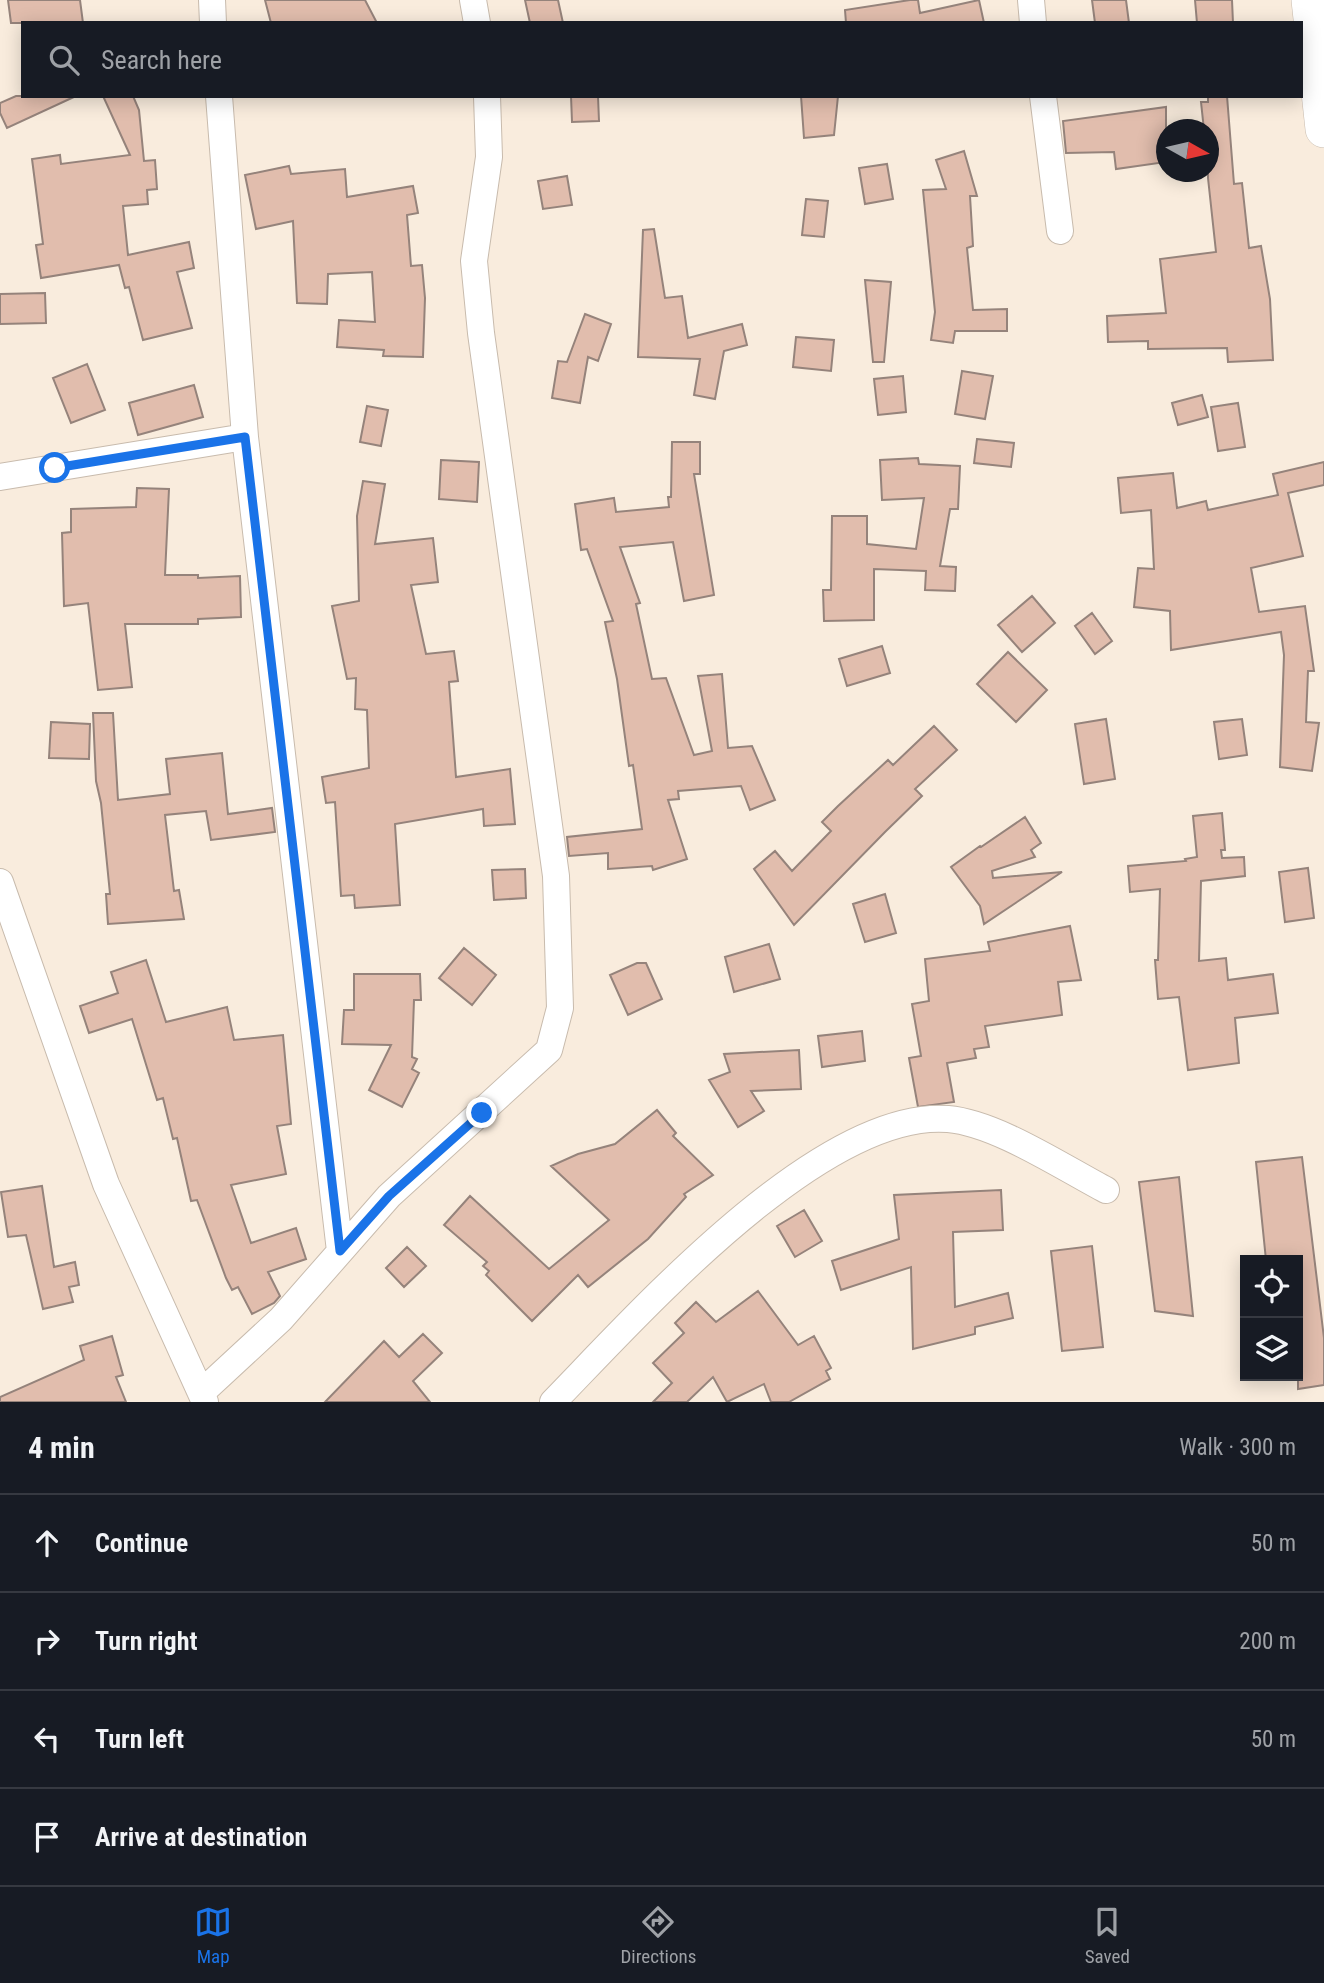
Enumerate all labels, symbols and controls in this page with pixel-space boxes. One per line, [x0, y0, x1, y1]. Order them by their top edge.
search box [21, 21, 1303, 98]
icon: search [45, 41, 83, 79]
text: Search here [101, 45, 222, 75]
north arrow [1156, 119, 1219, 182]
route start [39, 452, 70, 483]
route end [466, 1097, 497, 1128]
map controls [1240, 1255, 1303, 1381]
button: locate [1240, 1255, 1303, 1318]
button: layers [1240, 1318, 1303, 1381]
text: 4 min [28, 1430, 95, 1465]
text: Walk · 300 m [1179, 1434, 1296, 1461]
icon: ahead [28, 1524, 66, 1562]
text: Continue [95, 1528, 188, 1558]
text: 50 m [1251, 1530, 1296, 1557]
icon: right [28, 1622, 66, 1660]
text: Turn right [95, 1626, 197, 1656]
text: 200 m [1239, 1628, 1296, 1655]
icon: left [28, 1720, 66, 1758]
text: Turn left [95, 1724, 184, 1754]
text: 50 m [1251, 1726, 1296, 1753]
icon: arrive [28, 1818, 66, 1856]
text: Arrive at destination [95, 1822, 307, 1852]
tab: Map [194, 1903, 232, 1968]
tab: Directions [620, 1903, 696, 1968]
tab: Saved [1085, 1903, 1130, 1968]

